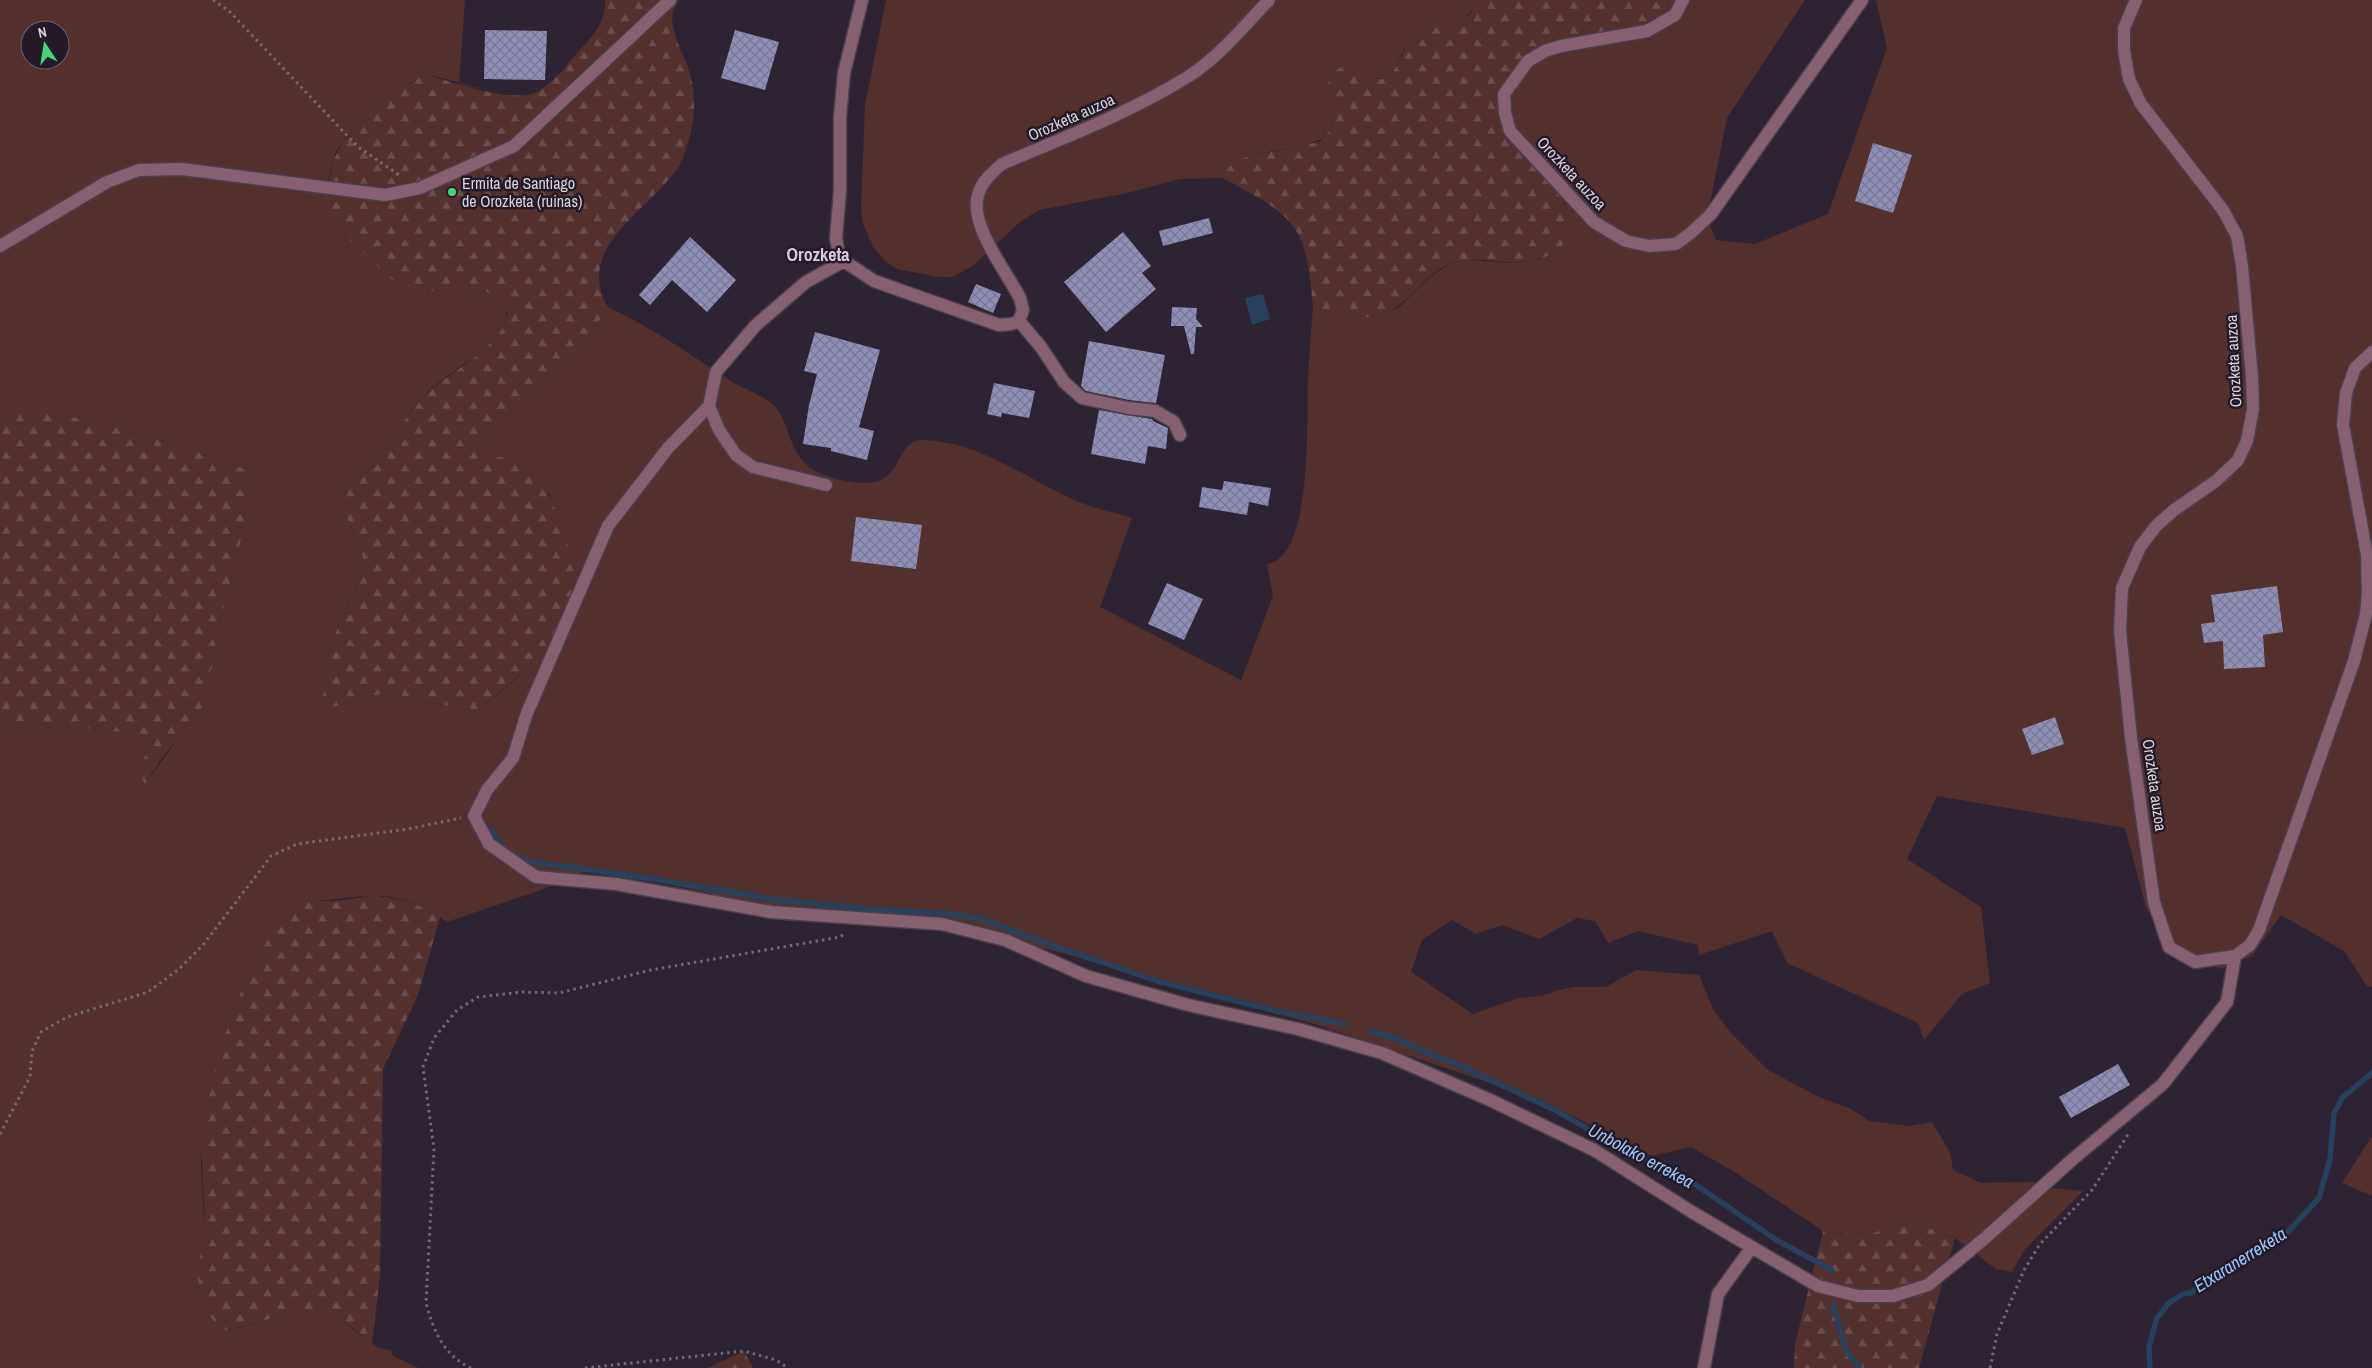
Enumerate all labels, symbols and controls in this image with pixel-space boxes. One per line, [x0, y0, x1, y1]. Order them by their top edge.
north arrow [20, 20, 70, 70]
text: N [36, 23, 48, 42]
street label: Orozketa auzoa [1024, 88, 1118, 146]
street label: Orozketa auzoa [1532, 132, 1612, 215]
place label: Ermita de Santiago de Orozketa (ruinas) [462, 172, 582, 212]
marker: Ermita de Santiago de Orozketa (ruinas) [446, 186, 458, 198]
district label: Orozketa [786, 242, 850, 267]
street label: Orozketa auzoa [2220, 313, 2246, 408]
street label: Orozketa auzoa [2138, 738, 2172, 833]
water label: Unbolako errekea [1584, 1117, 1699, 1194]
water label: Etxaranerreketa [2189, 1221, 2291, 1298]

